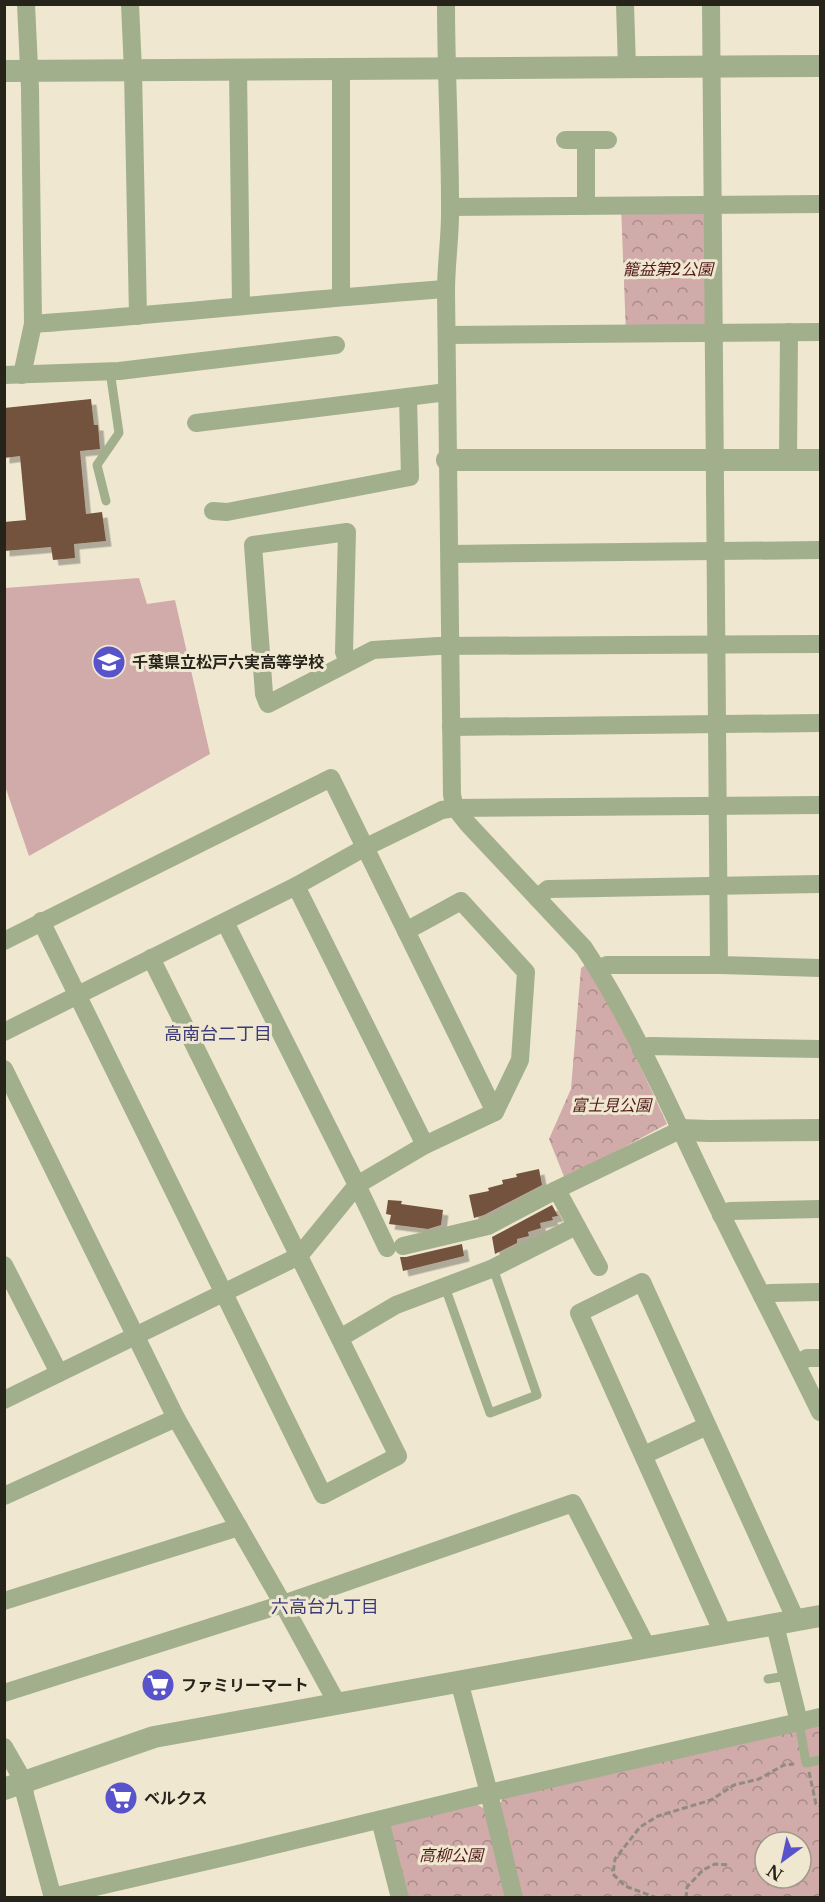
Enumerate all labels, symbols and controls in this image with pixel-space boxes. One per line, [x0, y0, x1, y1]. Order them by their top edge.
park label: 籠益第2公園 [623, 259, 715, 279]
school or university icon: 千葉県立松戸六実高等学校 [91, 644, 127, 680]
place label: 千葉県立松戸六実高等学校 [132, 652, 324, 672]
district label: 高南台二丁目 [164, 1023, 272, 1045]
park label: 富士見公園 [571, 1095, 653, 1115]
district label: 六高台九丁目 [271, 1596, 379, 1618]
supermarket icon: ファミリーマート [140, 1667, 176, 1703]
place label: ファミリーマート [181, 1675, 309, 1695]
supermarket icon: ベルクス [103, 1780, 139, 1816]
place label: ベルクス [144, 1788, 208, 1808]
north arrow [753, 1830, 813, 1890]
park label: 高柳公園 [419, 1845, 485, 1865]
text: N [763, 1860, 787, 1885]

